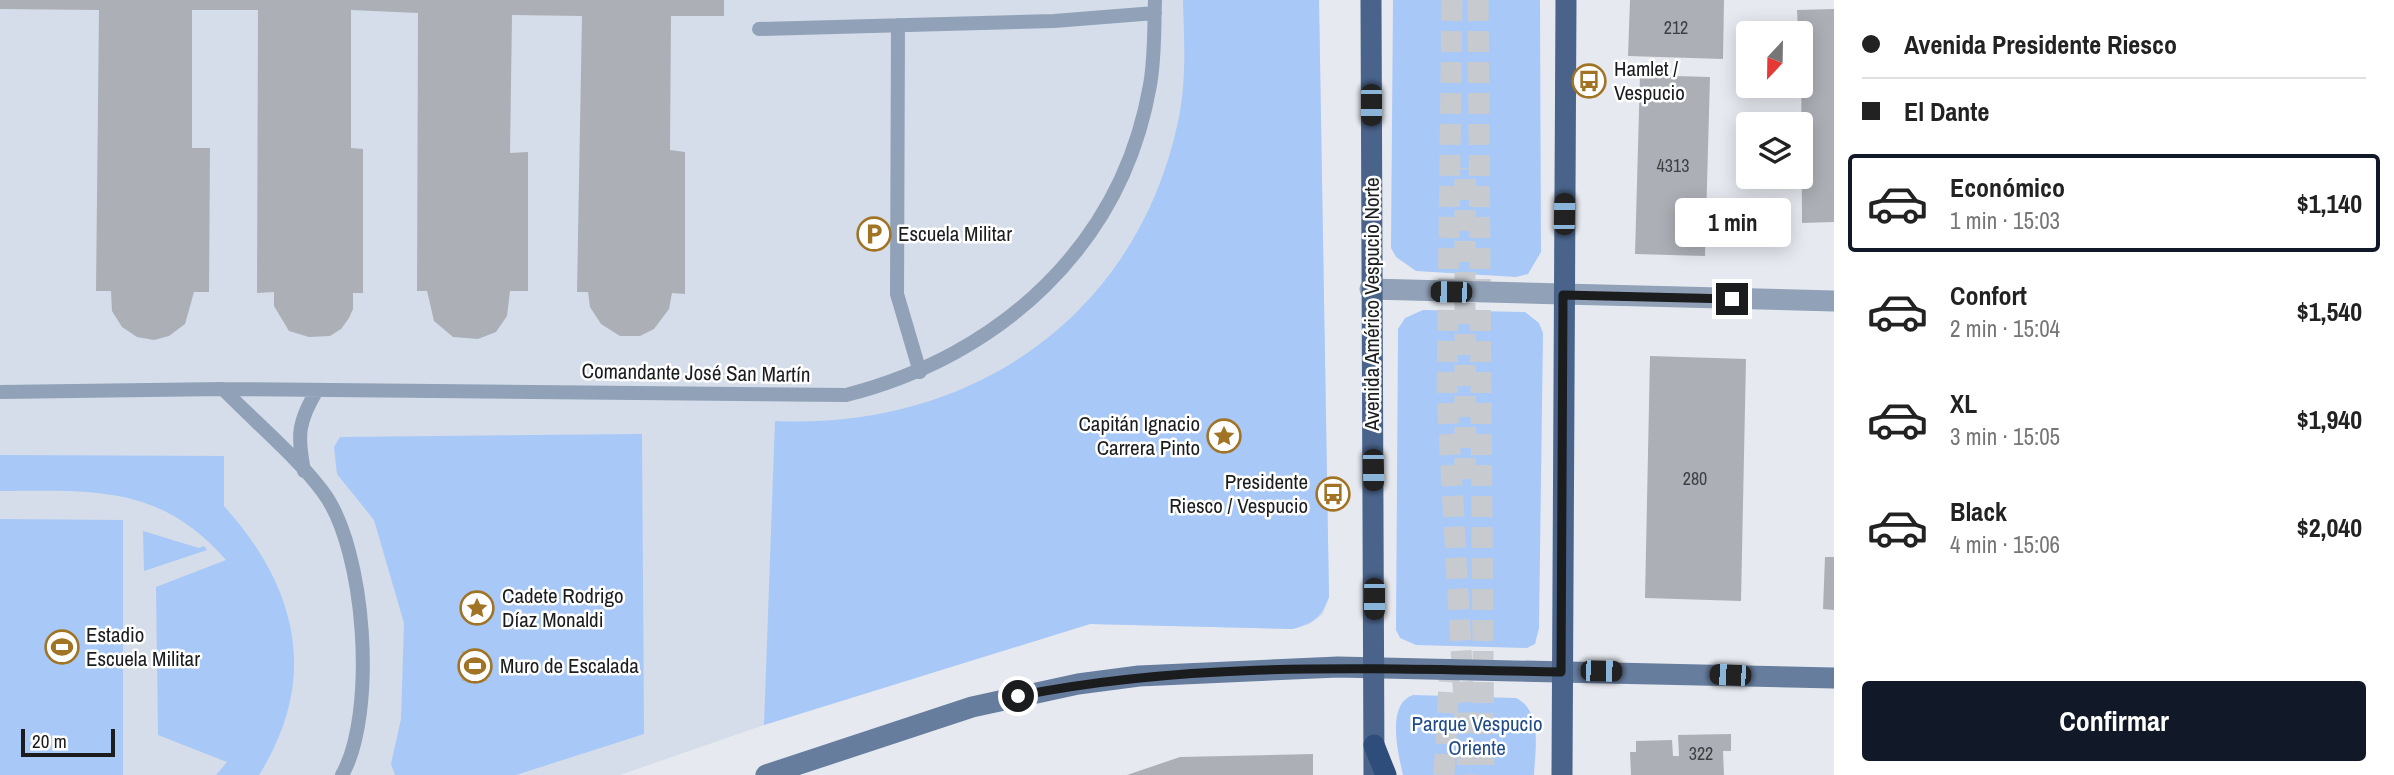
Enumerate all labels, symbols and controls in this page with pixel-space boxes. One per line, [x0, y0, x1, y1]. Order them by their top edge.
house number: 212 [1664, 15, 1688, 40]
north arrow [1736, 21, 1813, 98]
map controls [1736, 21, 1813, 189]
text: Avenida Presidente Riesco [1904, 27, 2177, 62]
place label: Hamlet / Vespucio [1614, 54, 1685, 107]
bus stop icon: Hamlet / Vespucio [1570, 62, 1608, 100]
car [1361, 84, 1382, 126]
text: El Dante [1904, 94, 1989, 129]
button: layers [1736, 112, 1813, 189]
house number: 4313 [1657, 153, 1689, 178]
text: Económico [1950, 170, 2065, 205]
icon: car [1866, 172, 1929, 235]
street label: Avenida Américo Vespucio Norte [1357, 177, 1386, 432]
text: $1,140 [2297, 186, 2362, 221]
car [1554, 193, 1575, 235]
callout: 1 min [1674, 198, 1790, 246]
text: 1 min · 15:03 [1950, 205, 2060, 236]
text: 1 min [1708, 207, 1758, 238]
parking icon: Escuela Militar [855, 215, 893, 253]
place label: Escuela Militar [898, 219, 1012, 248]
text: Confort [1950, 278, 2027, 313]
icon: car [1866, 280, 1929, 343]
car [1430, 281, 1473, 303]
route end [1716, 283, 1748, 315]
text: $1,540 [2297, 294, 2362, 329]
text: 2 min · 15:04 [1950, 313, 2060, 344]
street label: Comandante José San Martín [581, 356, 811, 389]
text: XL [1950, 386, 1977, 421]
icon: car [1866, 388, 1929, 451]
text: $1,940 [2297, 402, 2362, 437]
place label: Capitán Ignacio Carrera Pinto [1078, 409, 1200, 462]
place icon: Capitán Ignacio Carrera Pinto [1205, 417, 1243, 455]
text: 3 min · 15:05 [1950, 421, 2060, 452]
car [1363, 449, 1384, 491]
house number: 280 [1683, 466, 1707, 491]
place label: Presidente Riesco / Vespucio [1169, 467, 1308, 520]
bus stop icon: Presidente Riesco / Vespucio [1314, 475, 1352, 513]
text: Black [1950, 494, 2007, 529]
icon: car [1866, 496, 1929, 559]
text: $2,040 [2297, 510, 2362, 545]
text: 4 min · 15:06 [1950, 529, 2060, 560]
car [1364, 578, 1385, 620]
place label: Cadete Rodrigo Díaz Monaldi [502, 581, 624, 634]
place icon: Cadete Rodrigo Díaz Monaldi [458, 589, 496, 627]
place label: Estadio Escuela Militar [86, 620, 200, 673]
sports icon: Estadio Escuela Militar [43, 628, 81, 666]
sports icon: Muro de Escalada [456, 647, 494, 685]
place label: Muro de Escalada [500, 651, 639, 680]
car [1580, 660, 1623, 682]
car [1709, 664, 1752, 686]
route start [1002, 680, 1034, 712]
button: Confirmar [1862, 681, 2366, 761]
park label: Parque Vespucio Oriente [1411, 709, 1543, 762]
scale bar [21, 726, 116, 758]
text: 20 m [32, 728, 67, 754]
house number: 322 [1689, 741, 1713, 766]

